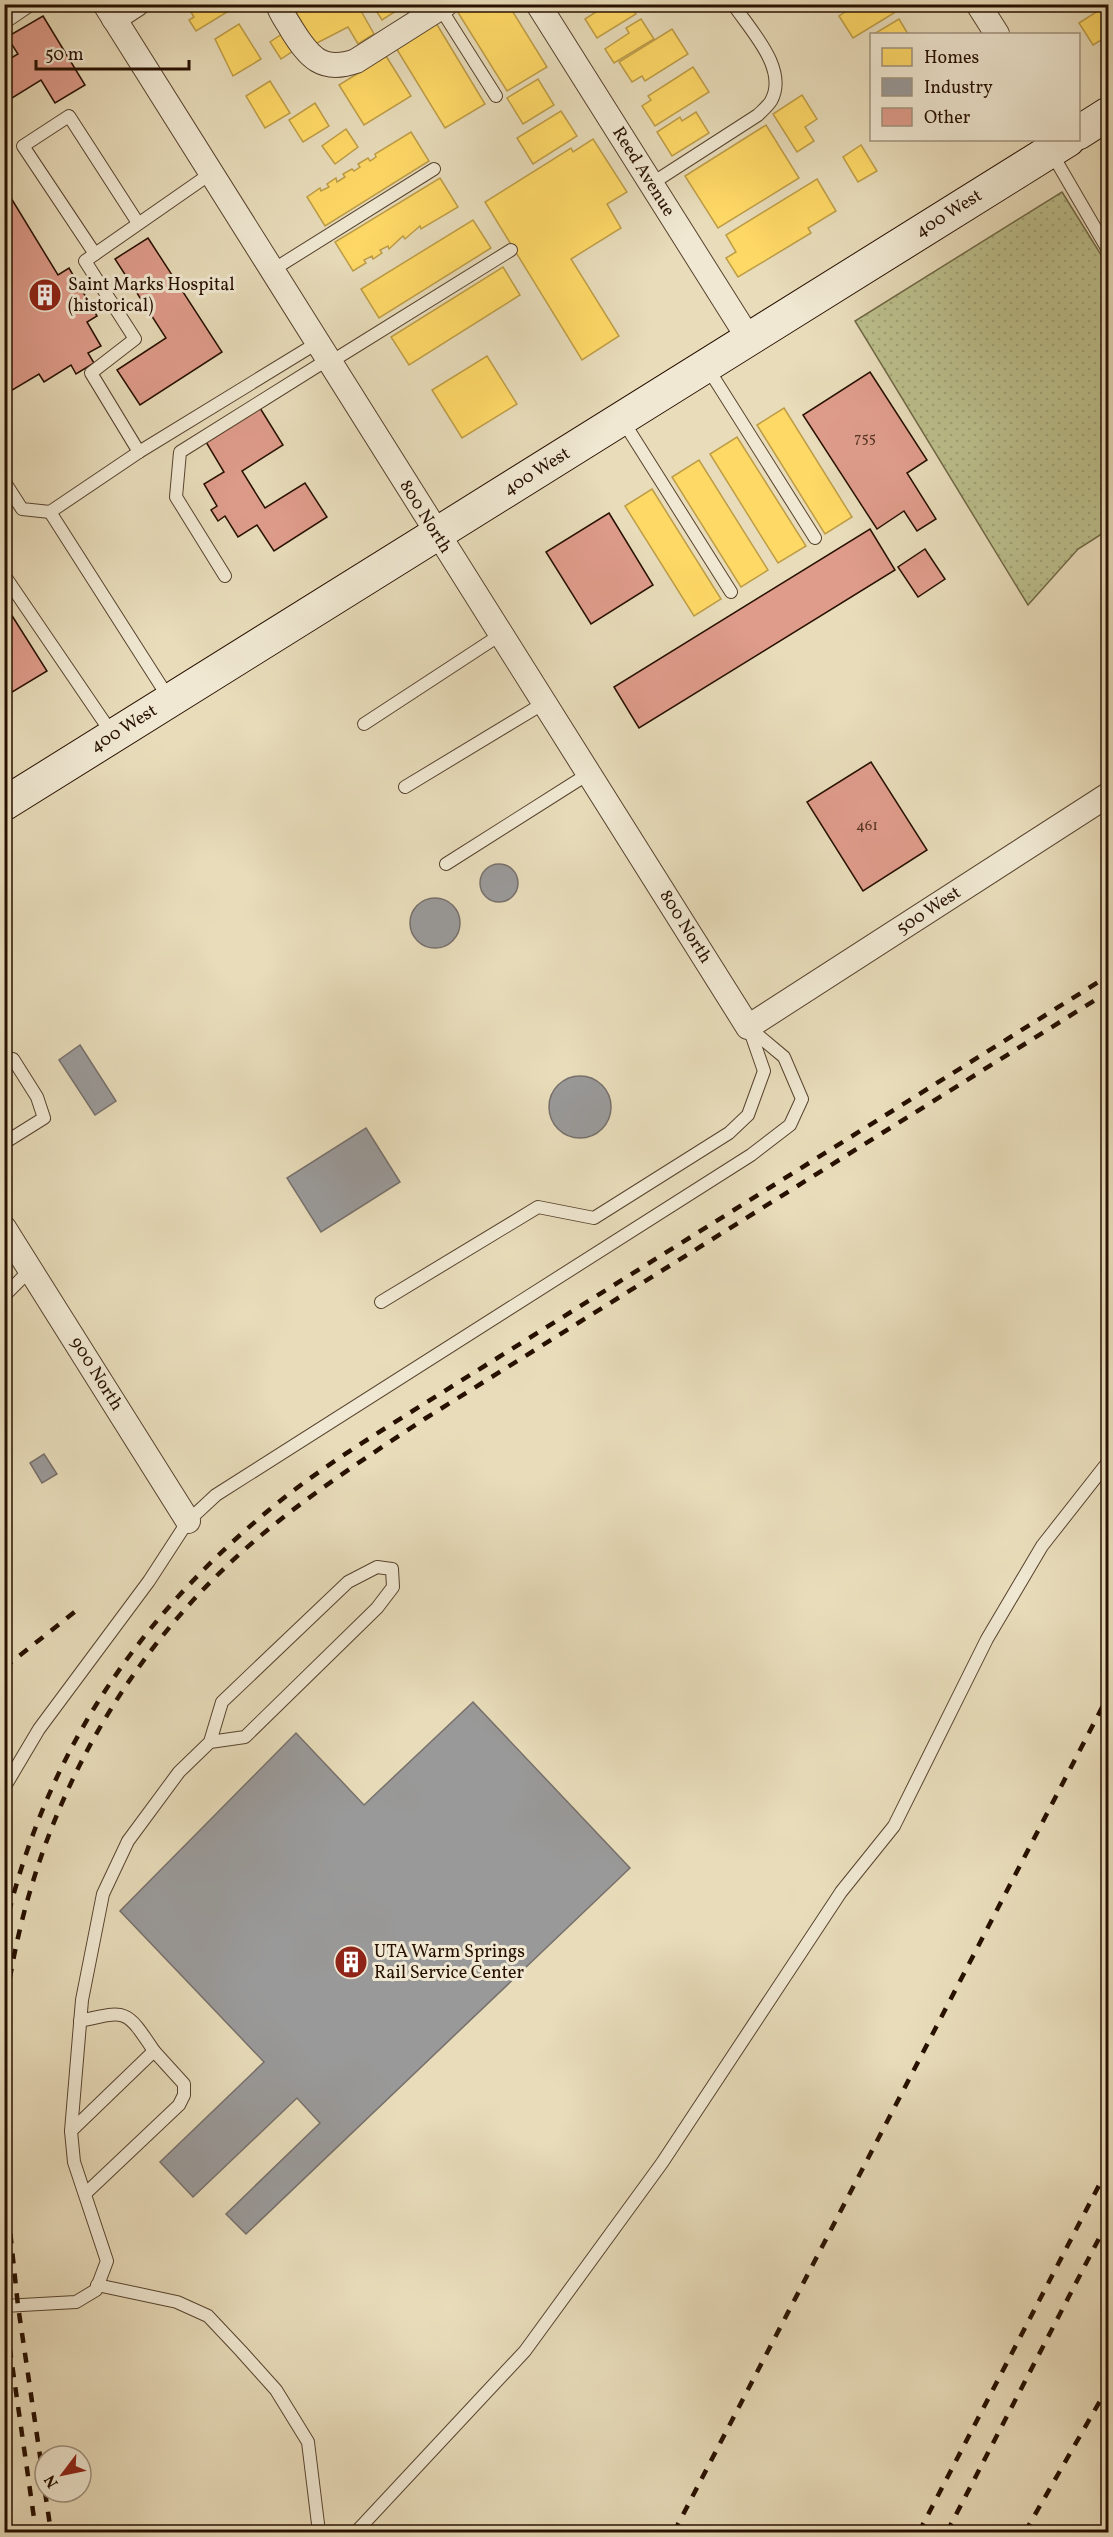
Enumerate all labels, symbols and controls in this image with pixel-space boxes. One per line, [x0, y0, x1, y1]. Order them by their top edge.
scale bar [36, 33, 189, 71]
legend [870, 33, 1080, 141]
text: 50 m [45, 43, 84, 68]
text: Homes [924, 46, 979, 71]
text: Industry [924, 76, 993, 101]
text: Other [924, 106, 971, 131]
street label: Reed Avenue [605, 122, 681, 222]
street label: 400 West [911, 184, 987, 244]
place label: Saint Marks Hospital (historical) [68, 273, 235, 319]
building icon: Saint Marks Hospital (historical) [27, 277, 63, 313]
house number: 755 [854, 428, 876, 449]
street label: 400 West [499, 442, 575, 502]
street label: 800 North [393, 475, 458, 559]
street label: 400 West [86, 699, 162, 759]
house number: 461 [856, 816, 878, 837]
street label: 500 West [892, 881, 966, 941]
street label: 800 North [653, 885, 718, 969]
street label: 900 North [63, 1332, 129, 1416]
place label: UTA Warm Springs Rail Service Center [374, 1940, 525, 1986]
building icon: UTA Warm Springs Rail Service Center [333, 1944, 369, 1980]
north arrow [33, 2444, 93, 2504]
text: N [39, 2470, 64, 2492]

